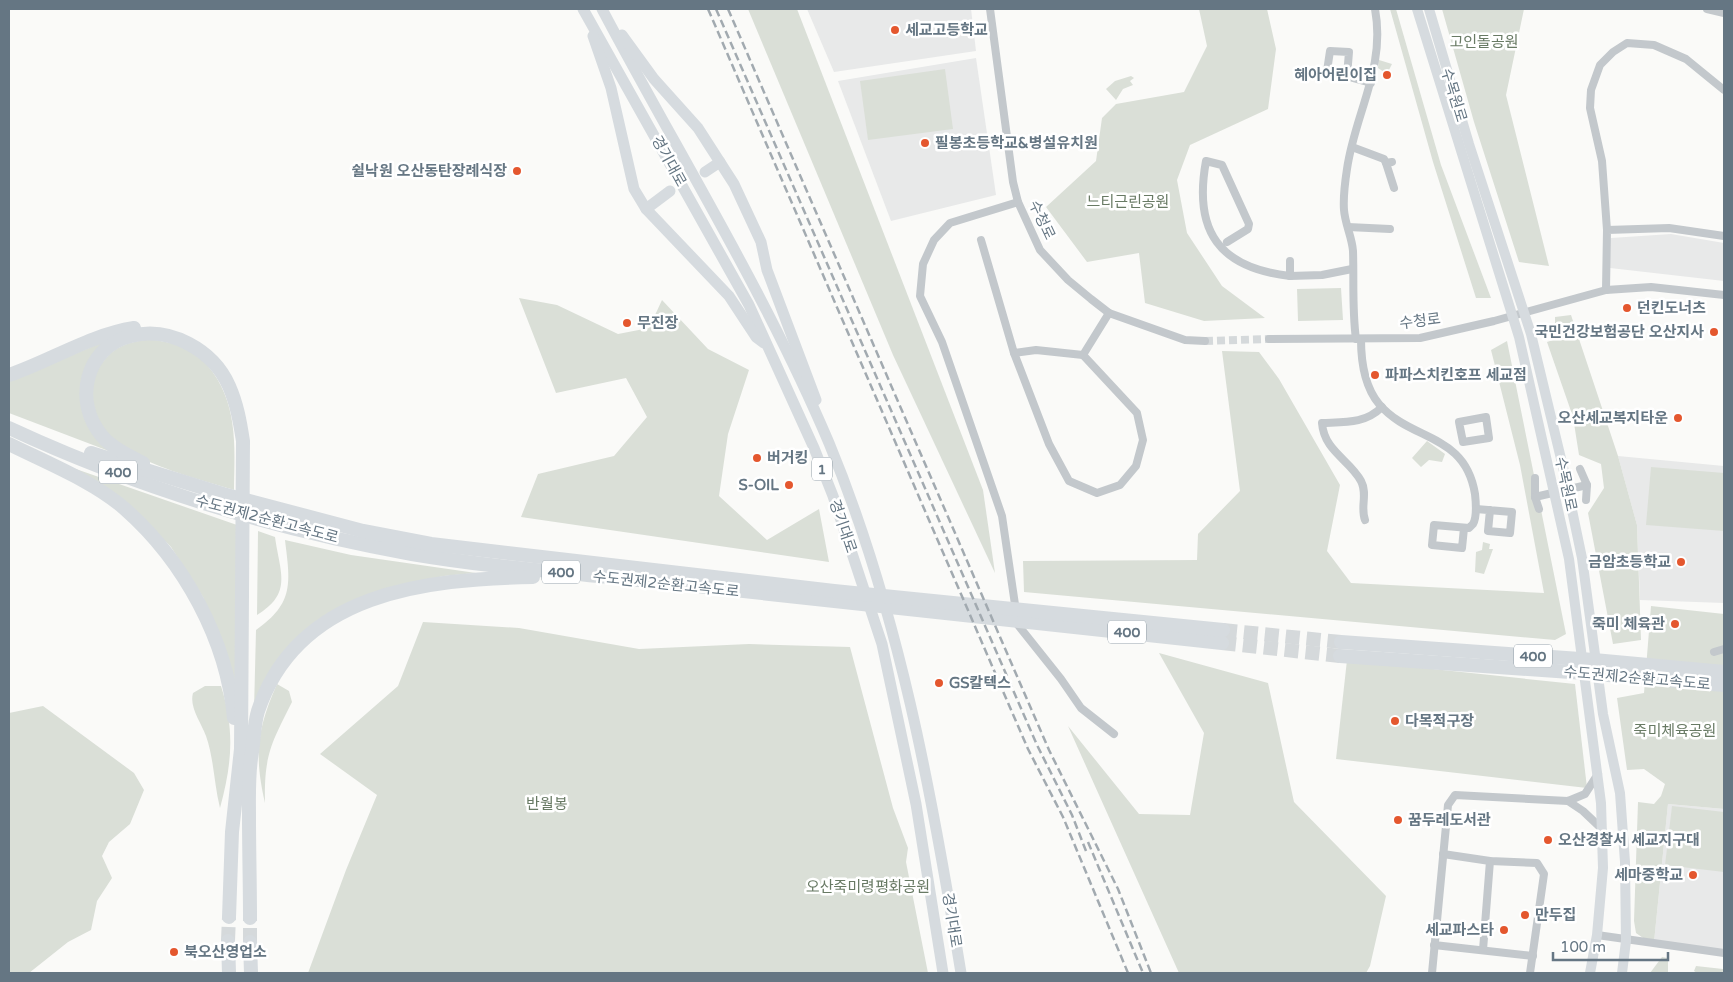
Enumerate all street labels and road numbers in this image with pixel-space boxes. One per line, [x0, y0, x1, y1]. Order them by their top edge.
street label: 수목원로 [1437, 66, 1471, 124]
street label: 경기대로 [648, 132, 690, 190]
street label: 수청로 [1025, 197, 1059, 243]
street label: 수청로 [1398, 310, 1442, 332]
street label: 수목원로 [1551, 455, 1581, 513]
road number: 1 [812, 458, 832, 480]
road number: 400 [99, 461, 137, 484]
street label: 수도권제2순환고속도로 [193, 491, 341, 547]
street label: 경기대로 [826, 497, 860, 555]
road number: 400 [542, 560, 580, 584]
street label: 수도권제2순환고속도로 [592, 567, 740, 601]
road number: 400 [1108, 620, 1146, 644]
road number: 400 [1514, 644, 1552, 668]
street label: 수도권제2순환고속도로 [1563, 663, 1711, 693]
street label: 경기대로 [939, 891, 965, 949]

